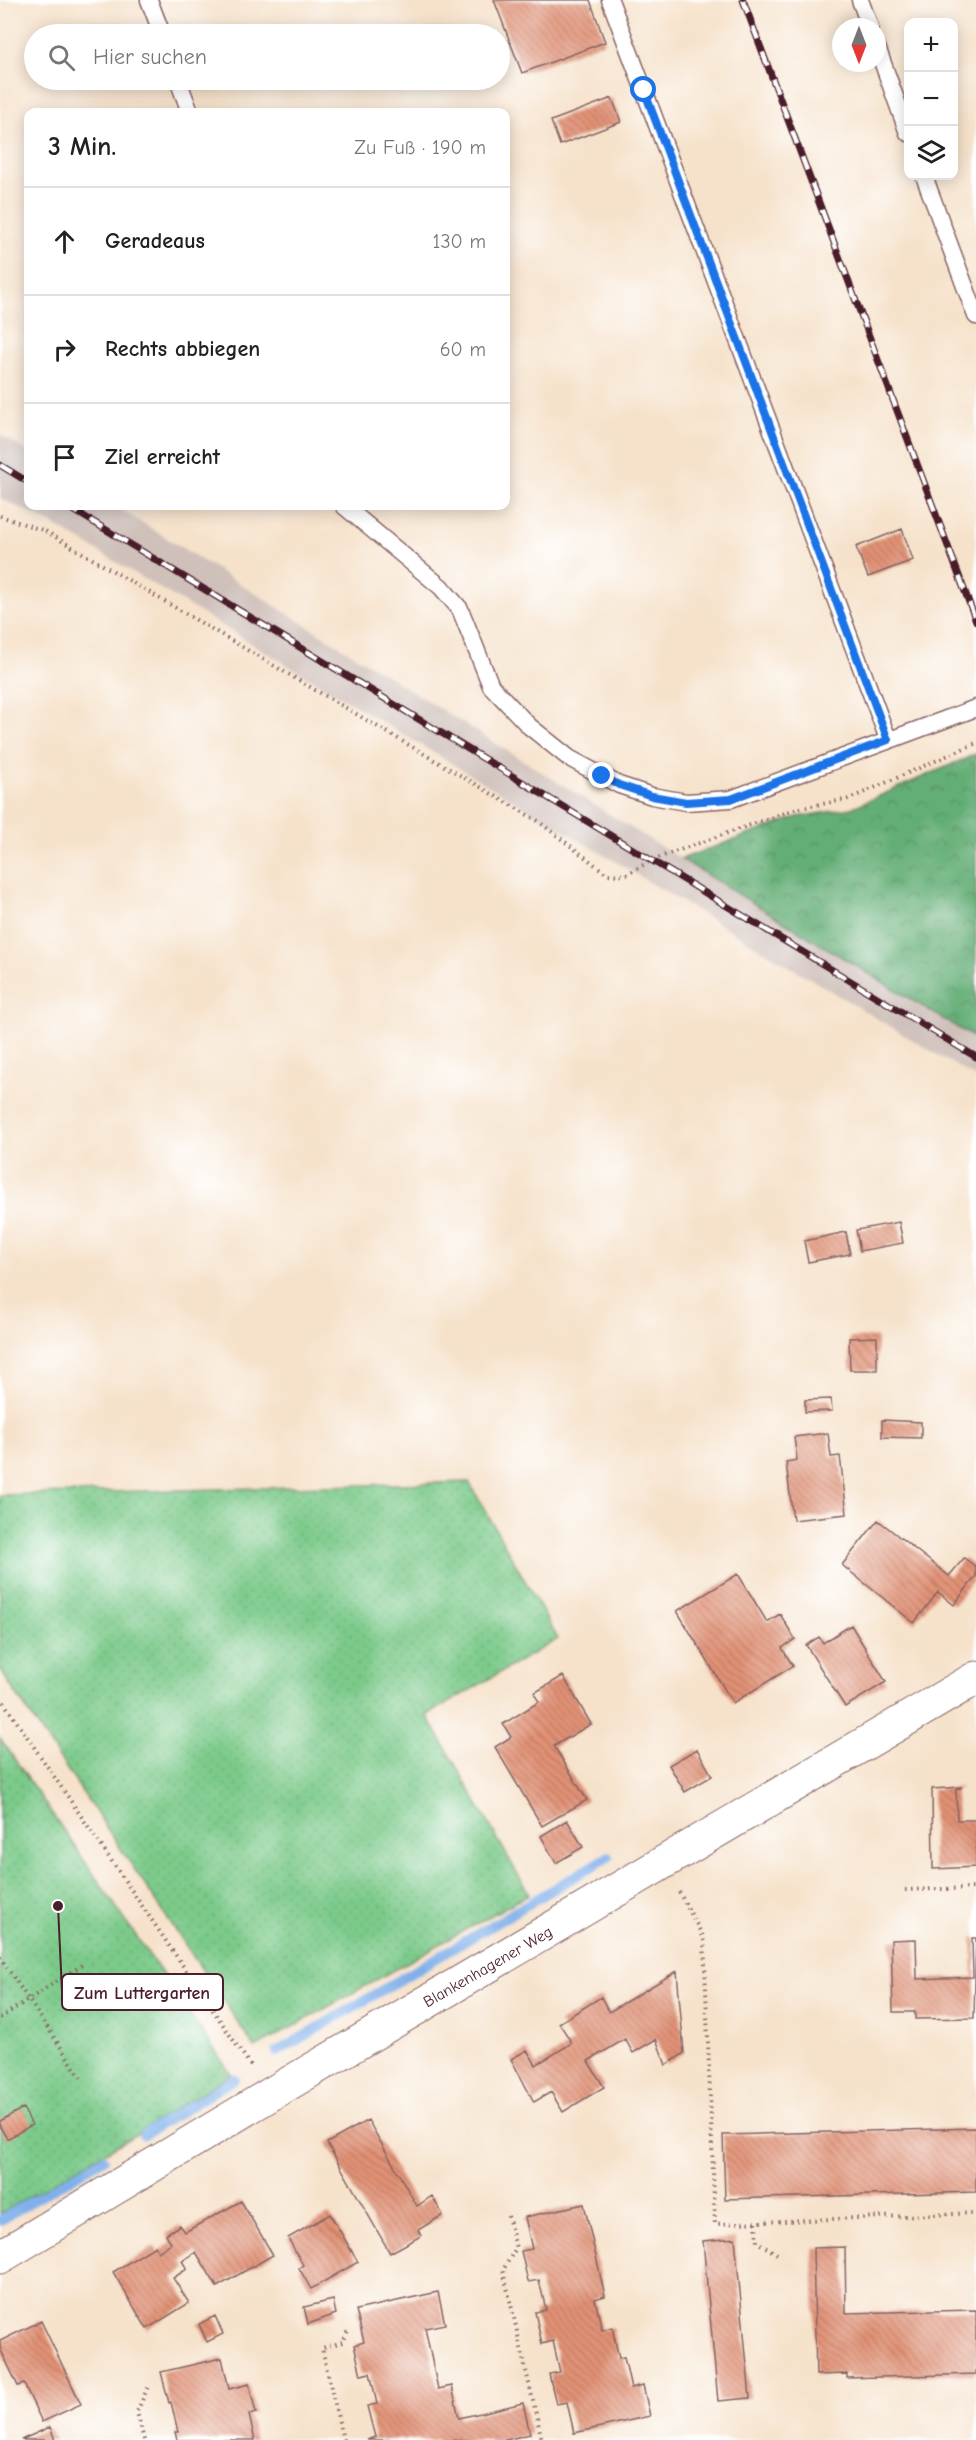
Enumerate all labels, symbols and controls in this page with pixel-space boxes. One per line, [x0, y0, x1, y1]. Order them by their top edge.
north arrow [832, 18, 886, 72]
map controls [904, 18, 958, 180]
button: + [904, 18, 958, 72]
search box [24, 24, 510, 90]
icon: search [45, 41, 78, 74]
text: Hier suchen [93, 44, 207, 70]
button: − [904, 72, 958, 126]
route start [630, 76, 656, 102]
button: layers [904, 126, 958, 180]
text: 3 Min. [48, 132, 116, 162]
text: Zu Fuß · 190 m [354, 136, 486, 159]
icon: ahead [48, 225, 81, 258]
text: Geradeaus [105, 228, 205, 254]
text: 130 m [433, 230, 486, 253]
icon: right [48, 333, 81, 366]
text: Rechts abbiegen [105, 336, 260, 362]
text: 60 m [440, 338, 486, 361]
icon: arrive [48, 441, 81, 474]
text: Ziel erreicht [105, 444, 220, 470]
route end [588, 762, 614, 788]
street label: Blankenhagener Weg [420, 1923, 556, 2011]
callout: Zum Luttergarten [62, 1974, 223, 2010]
text: Zum Luttergarten [74, 1983, 210, 2004]

